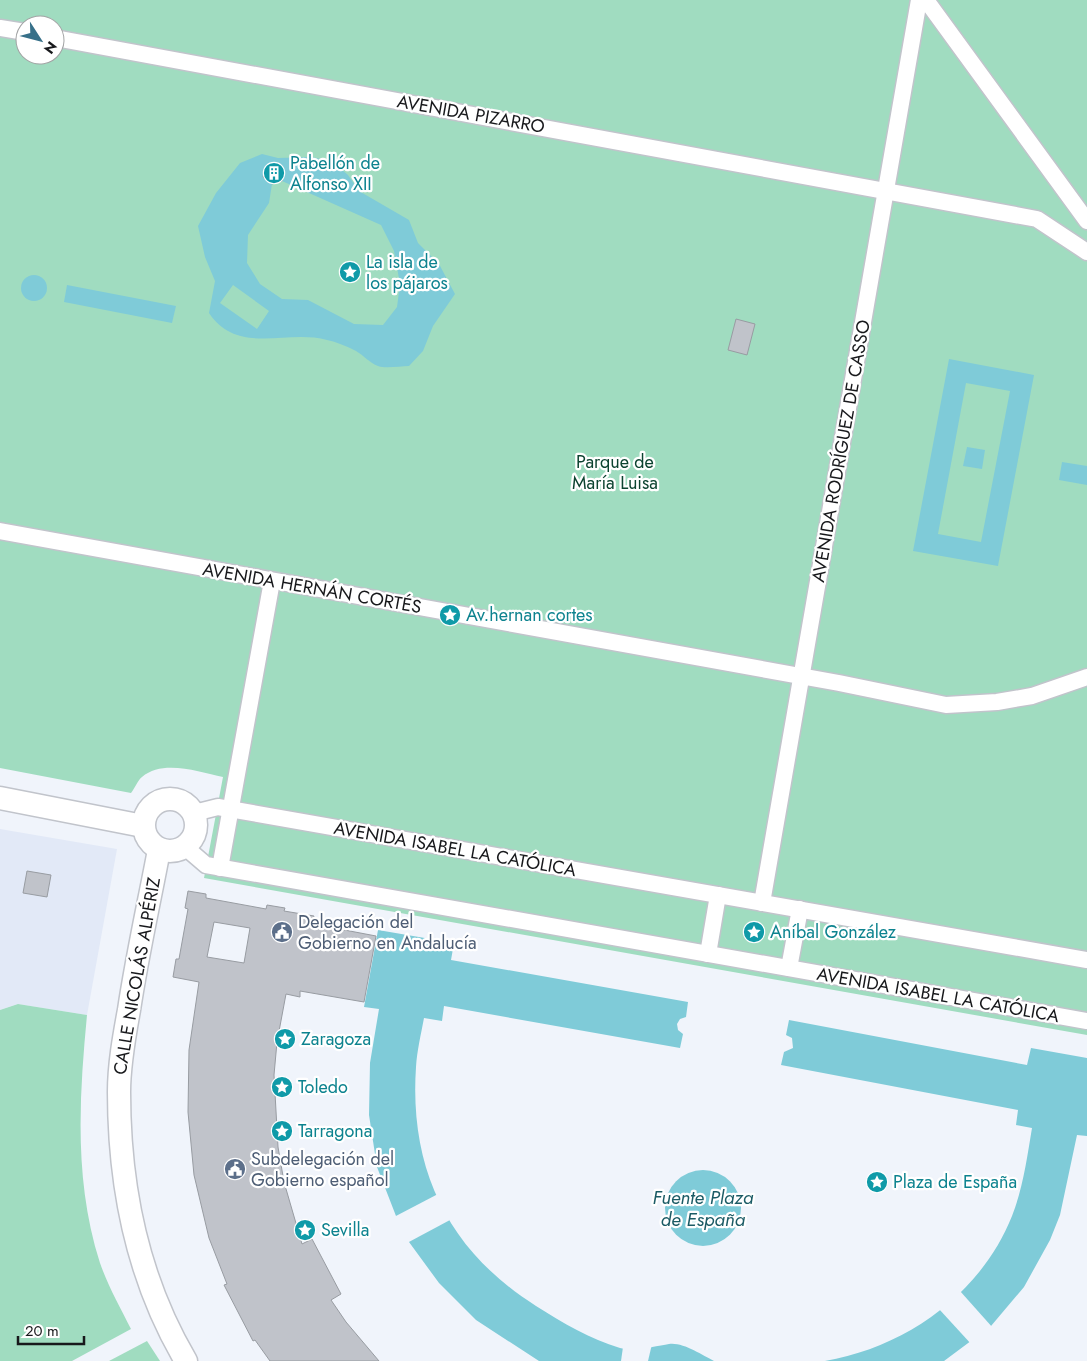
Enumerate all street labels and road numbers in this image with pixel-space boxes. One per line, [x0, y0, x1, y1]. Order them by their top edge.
street label: AVENIDA PIZARRO [395, 88, 547, 140]
street label: AVENIDA RODRÍGUEZ DE CASSO [805, 318, 877, 584]
street label: AVENIDA HERNÁN CORTÉS [200, 556, 424, 620]
street label: AVENIDA ISABEL LA CATÓLICA [332, 815, 578, 883]
street label: CALLE NICOLÁS ALPÉRIZ [107, 875, 167, 1077]
street label: AVENIDA ISABEL LA CATÓLICA [815, 961, 1061, 1029]

